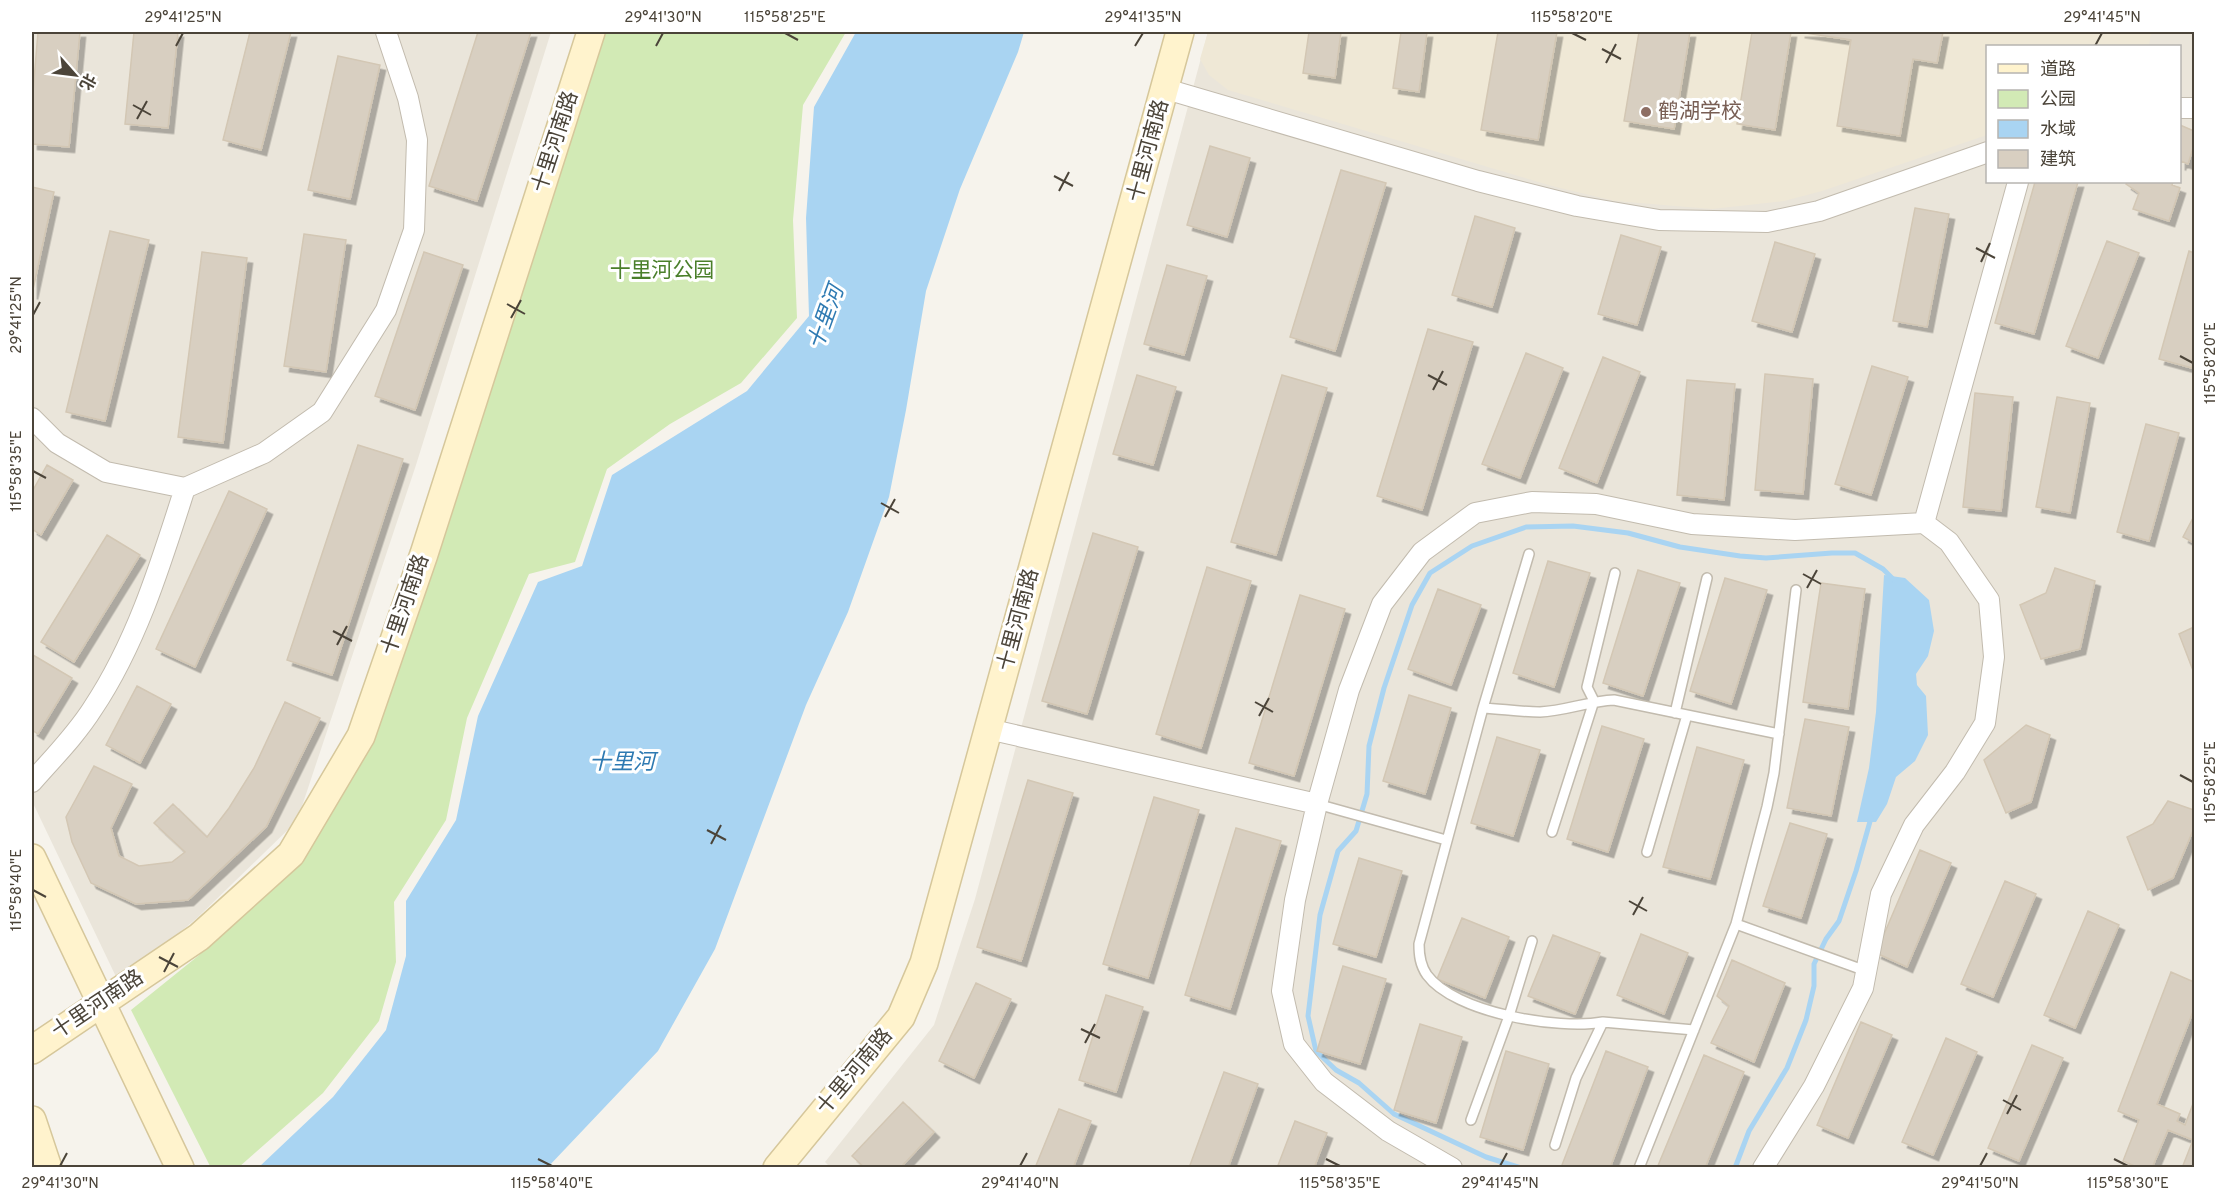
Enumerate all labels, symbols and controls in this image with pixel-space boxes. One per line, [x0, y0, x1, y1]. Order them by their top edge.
text: 29°41'25"N [144, 9, 222, 28]
text: 29°41'30"N [624, 9, 702, 28]
text: 115°58'25"E [744, 9, 826, 28]
text: 29°41'35"N [1104, 9, 1182, 28]
text: 115°58'20"E [1531, 9, 1613, 28]
text: 29°41'45"N [2063, 9, 2141, 28]
north arrow [45, 45, 105, 105]
legend [1986, 45, 2181, 183]
text: 道路 [2040, 59, 2076, 82]
text: 北 [74, 69, 99, 93]
street label: 十里河南路 [527, 88, 585, 196]
text: 公园 [2040, 89, 2076, 112]
street label: 十里河南路 [1122, 97, 1176, 205]
place label: 鹤湖学校 [1658, 99, 1742, 126]
marker: 鹤湖学校 [1639, 105, 1653, 119]
text: 水域 [2040, 119, 2076, 142]
text: 建筑 [2040, 149, 2076, 172]
park label: 十里河公园 [610, 258, 715, 285]
text: 29°41'25"N [8, 276, 27, 354]
water label: 十里河 [803, 279, 852, 354]
text: 115°58'20"E [2202, 322, 2221, 404]
text: 115°58'35"E [8, 430, 27, 512]
street label: 十里河南路 [376, 551, 436, 659]
street label: 十里河南路 [992, 566, 1046, 674]
text: 115°58'25"E [2202, 741, 2221, 823]
water label: 十里河 [589, 750, 659, 777]
text: 115°58'40"E [8, 849, 27, 931]
street label: 十里河南路 [47, 964, 149, 1046]
street label: 十里河南路 [811, 1023, 899, 1121]
text: 29°41'30"N [21, 1175, 99, 1194]
text: 115°58'40"E [511, 1175, 593, 1194]
text: 29°41'40"N [981, 1175, 1059, 1194]
text: 115°58'35"E [1299, 1175, 1381, 1194]
text: 29°41'45"N [1461, 1175, 1539, 1194]
text: 29°41'50"N [1941, 1175, 2019, 1194]
text: 115°58'30"E [2087, 1175, 2169, 1194]

